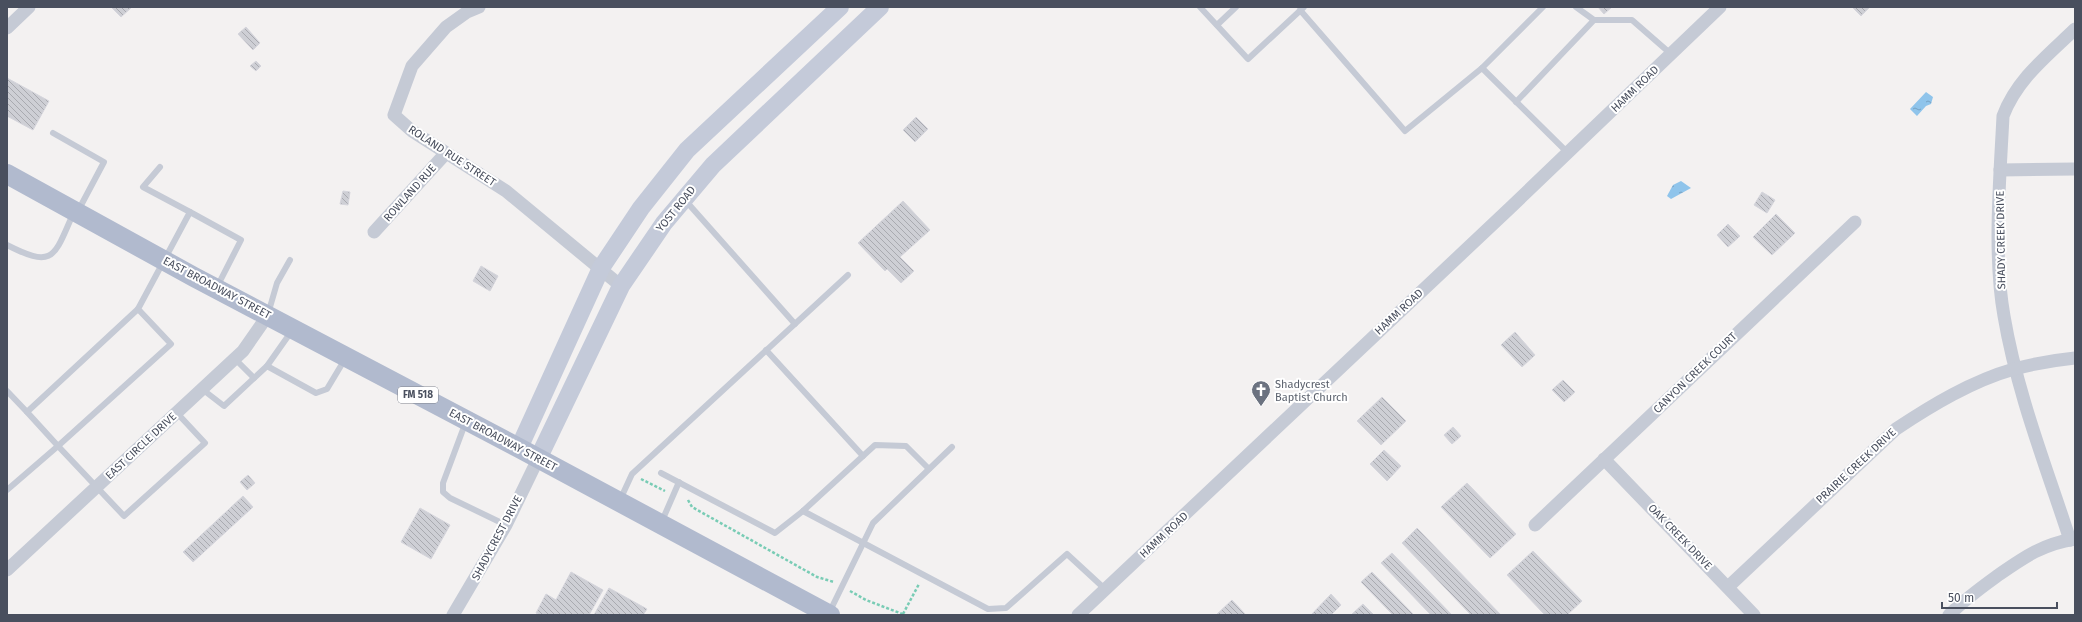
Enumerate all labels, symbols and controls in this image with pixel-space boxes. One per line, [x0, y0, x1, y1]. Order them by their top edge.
street label: HAMM ROAD [1608, 63, 1662, 115]
street label: ROLAND RUE STREET [406, 123, 498, 189]
street label: ROWLAND RUE [381, 162, 439, 224]
street label: YOST ROAD [654, 183, 698, 235]
street label: SHADY CREEK DRIVE [1994, 191, 2008, 289]
street label: EAST BROADWAY STREET [161, 254, 273, 322]
street label: HAMM ROAD [1372, 286, 1426, 338]
street label: CANYON CREEK COURT [1651, 330, 1740, 416]
place label: Shadycrest Baptist Church [1275, 378, 1348, 404]
church icon: Shadycrest Baptist Church [1250, 379, 1272, 407]
road number: FM 518 [398, 387, 438, 403]
street label: EAST BROADWAY STREET [447, 406, 559, 474]
street label: EAST CIRCLE DRIVE [103, 410, 179, 482]
street label: PRAIRIE CREEK DRIVE [1813, 426, 1899, 506]
street label: SHADYCREST DRIVE [469, 493, 525, 583]
street label: OAK CREEK DRIVE [1645, 501, 1715, 573]
street label: HAMM ROAD [1137, 509, 1191, 561]
scale bar [1942, 584, 2057, 610]
text: 50 m [1948, 591, 1974, 605]

